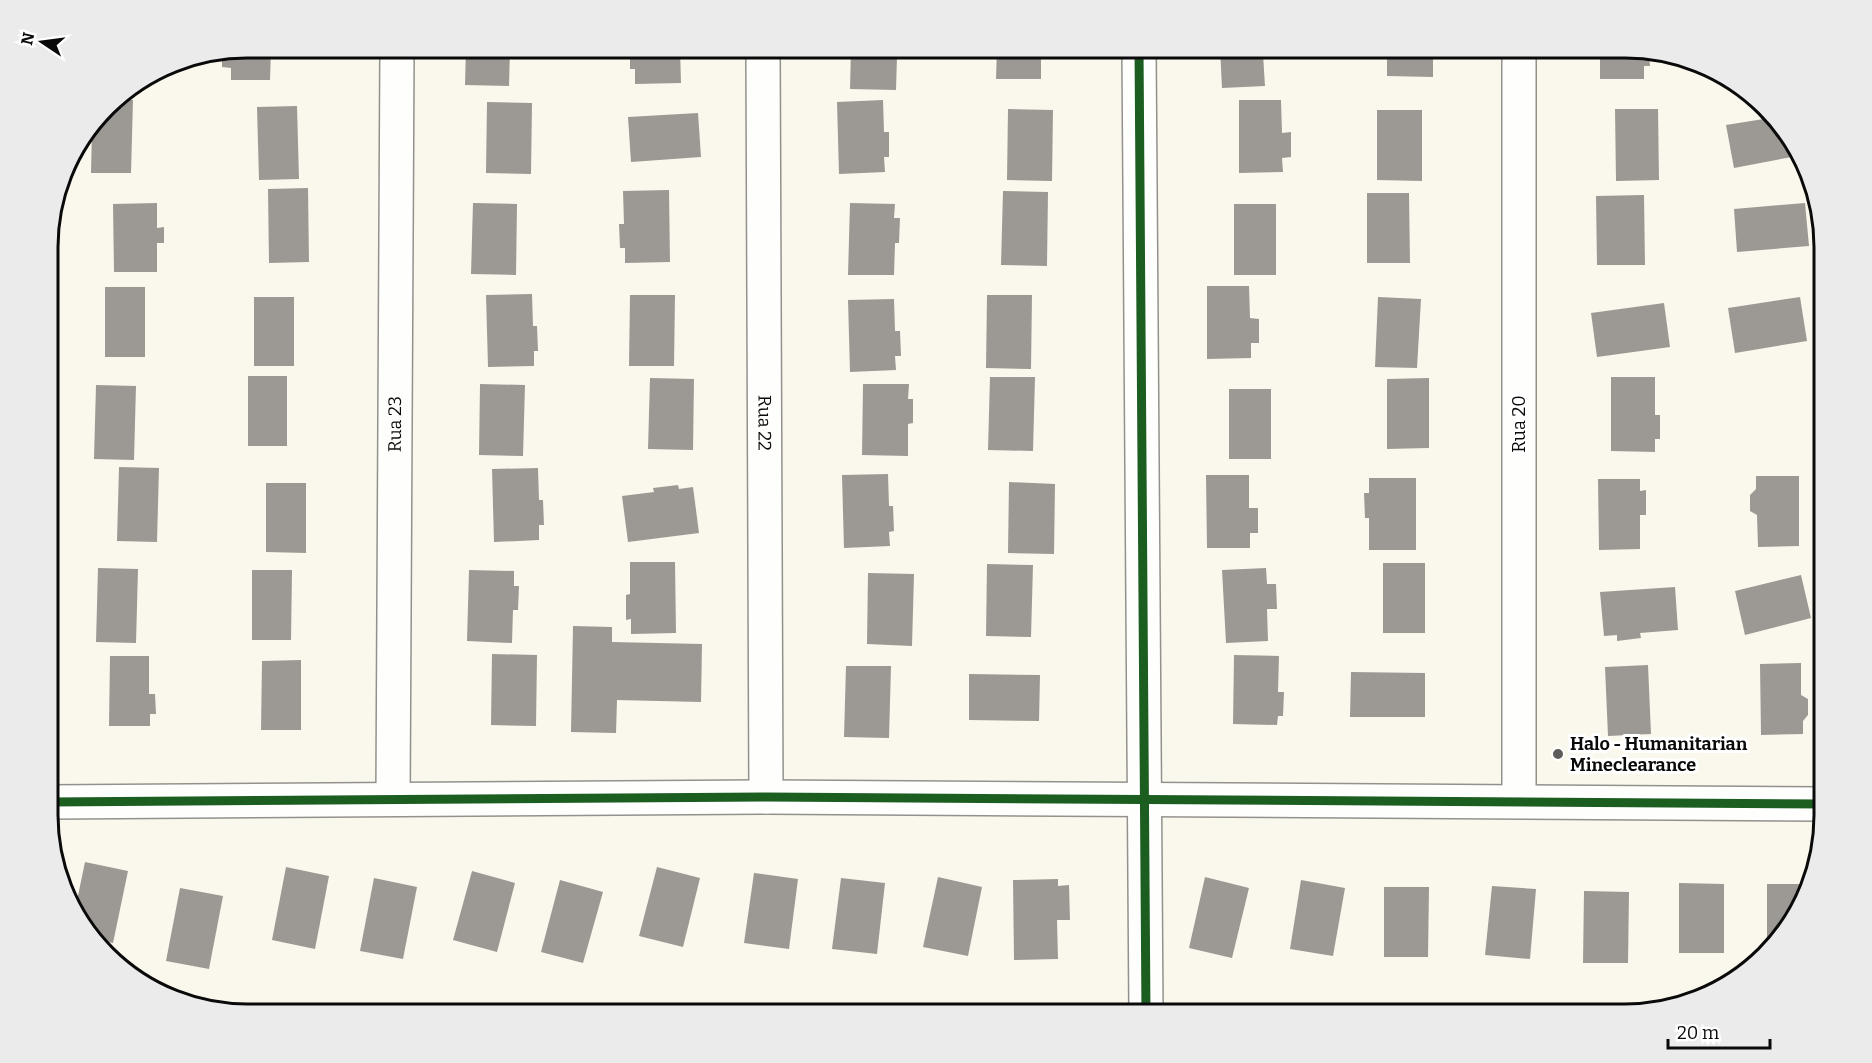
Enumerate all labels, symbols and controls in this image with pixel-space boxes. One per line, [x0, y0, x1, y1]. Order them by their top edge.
north arrow [12, 12, 72, 72]
text: N [17, 31, 39, 47]
street label: Rua 22 [753, 395, 776, 451]
street label: Rua 20 [1508, 395, 1530, 453]
street label: Rua 23 [384, 396, 406, 452]
place label: Halo - Humanitarian Mineclearance [1570, 733, 1748, 776]
marker: Halo - Humanitarian Mineclearance [1551, 747, 1565, 761]
scale bar [1668, 1012, 1770, 1050]
text: 20 m [1677, 1022, 1719, 1044]

